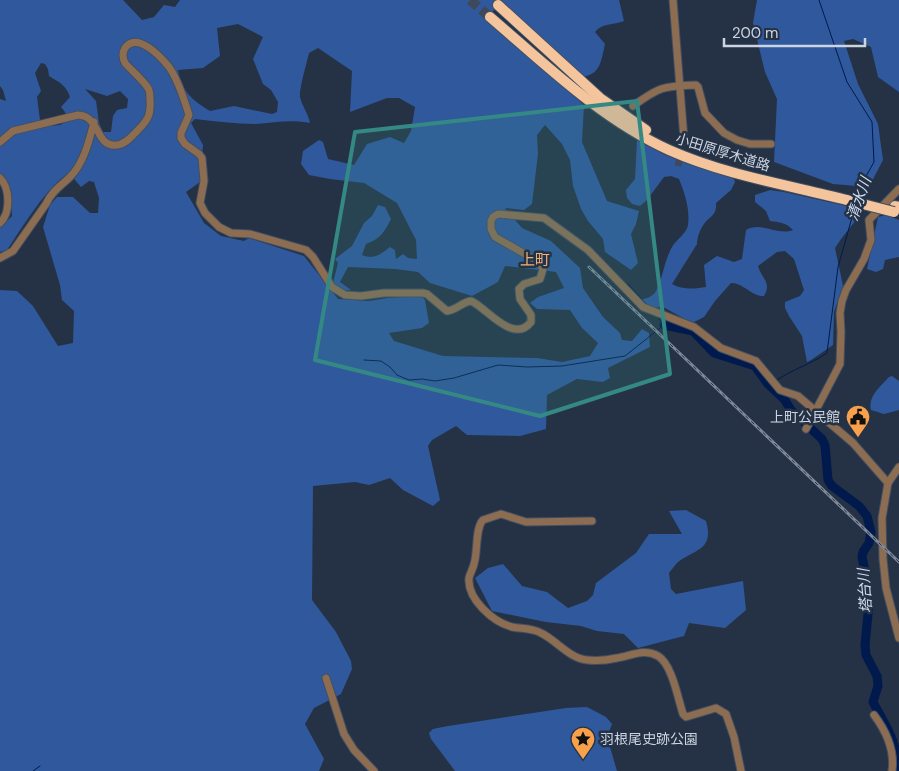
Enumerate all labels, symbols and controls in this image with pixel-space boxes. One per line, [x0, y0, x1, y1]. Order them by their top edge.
scale bar [724, 15, 865, 47]
text: 200 m [732, 23, 778, 43]
street label: 小田原厚木道路 [674, 129, 772, 175]
water label: 清水川 [842, 173, 876, 224]
district label: 上町 [520, 250, 550, 270]
public building icon: 上町公民館 [845, 404, 871, 438]
place label: 上町公民館 [770, 408, 840, 426]
water label: 塔台川 [853, 566, 877, 614]
place icon: 羽根尾史跡公園 [570, 726, 596, 760]
place label: 羽根尾史跡公園 [600, 730, 698, 748]

